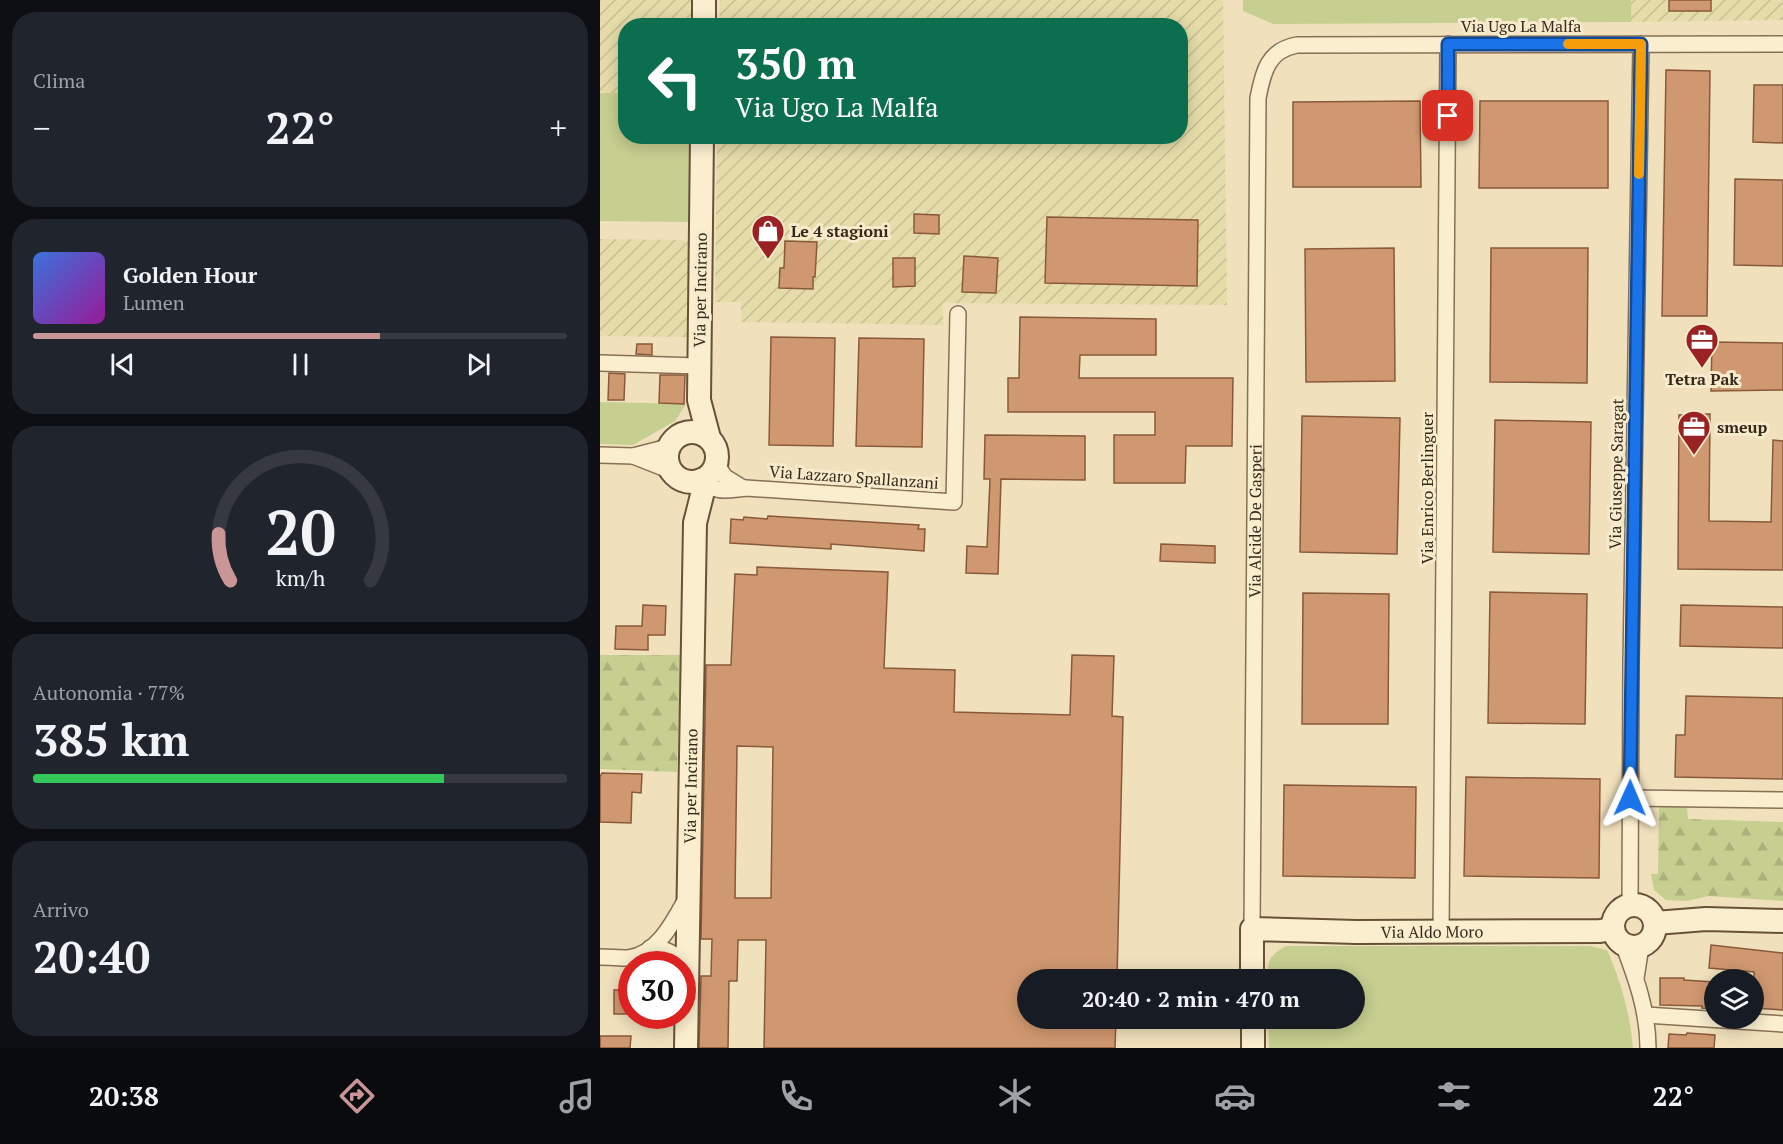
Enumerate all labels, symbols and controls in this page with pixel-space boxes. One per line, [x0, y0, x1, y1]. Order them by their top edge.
street label: Via Ugo La Malfa [1461, 15, 1581, 37]
text: 350 m [735, 35, 856, 91]
icon: left [636, 42, 714, 120]
text: Clima [33, 67, 85, 94]
text: Via Ugo La Malfa [735, 89, 939, 125]
pin [1422, 90, 1473, 141]
text: 22° [265, 97, 335, 157]
icon: arrive [1431, 99, 1464, 132]
text: − [33, 106, 51, 149]
text: + [549, 106, 567, 149]
shop icon: Le 4 stagioni [750, 213, 786, 260]
place label: Le 4 stagioni [791, 220, 889, 242]
street label: Via per Incirano [688, 232, 712, 348]
text: Golden Hour [123, 260, 257, 289]
text: Lumen [123, 289, 185, 316]
office icon: Tetra Pak [1684, 322, 1720, 369]
icon: previous [106, 348, 139, 381]
icon: pause [284, 348, 317, 381]
icon: next [462, 348, 495, 381]
place label: Tetra Pak [1665, 368, 1739, 390]
street label: Via Giuseppe Saragat [1604, 398, 1628, 550]
office icon: smeup [1676, 409, 1712, 456]
street label: Via Enrico Berlinguer [1416, 411, 1438, 564]
place label: smeup [1717, 416, 1768, 438]
street label: Via Alcide De Gasperi [1243, 444, 1267, 598]
street label: Via Lazzaro Spallanzani [768, 460, 940, 494]
text: 20 [265, 490, 335, 573]
text: km/h [275, 564, 325, 592]
text: Autonomia · 77% [33, 679, 185, 706]
text: 385 km [33, 709, 189, 769]
street label: Via per Incirano [679, 728, 702, 844]
position arrow [1598, 766, 1662, 830]
text: Arrivo [33, 896, 89, 923]
street label: Via Aldo Moro [1381, 920, 1483, 943]
text: 20:40 [33, 926, 150, 986]
speed limit sign: 30 [618, 951, 696, 1029]
map controls [1704, 969, 1764, 1029]
button: layers [1704, 969, 1764, 1029]
text: 20:40 · 2 min · 470 m [1082, 984, 1300, 1013]
icon: directions [336, 1075, 378, 1117]
icon: music [556, 1075, 598, 1117]
icon: phone [775, 1075, 817, 1117]
icon: climate [994, 1075, 1036, 1117]
icon: car [1214, 1075, 1256, 1117]
icon: filters [1433, 1075, 1475, 1117]
text: 20:38 [89, 1078, 159, 1114]
text: 22° [1653, 1078, 1694, 1114]

